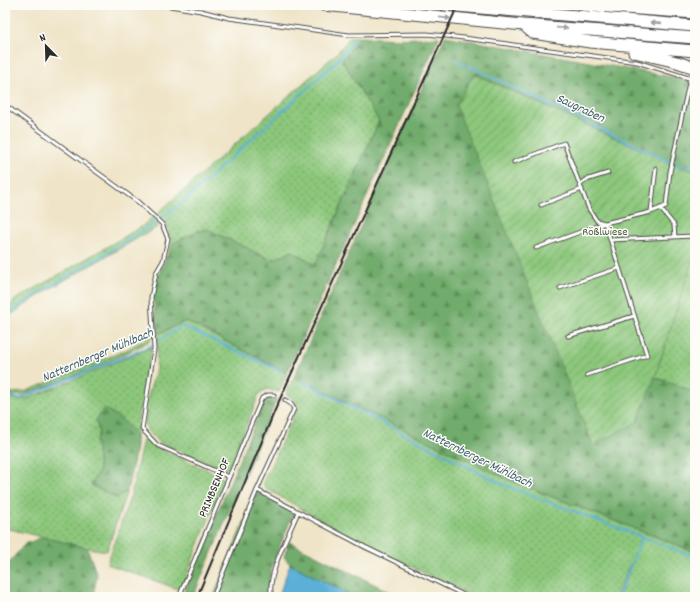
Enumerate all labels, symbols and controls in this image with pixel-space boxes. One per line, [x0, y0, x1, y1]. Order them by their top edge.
one-way arrow [439, 15, 451, 21]
one-way arrow [650, 19, 662, 26]
one-way arrow [556, 25, 568, 32]
north arrow [26, 26, 66, 66]
text: N [37, 30, 49, 47]
water label: Saugraben [553, 90, 608, 129]
park label: Rößlwiese [582, 224, 628, 241]
water label: Natternberger Mühlbach [39, 324, 158, 388]
water label: Natternberger Mühlbach [419, 424, 536, 494]
street label: PRIMBSENHOF [195, 455, 235, 520]

